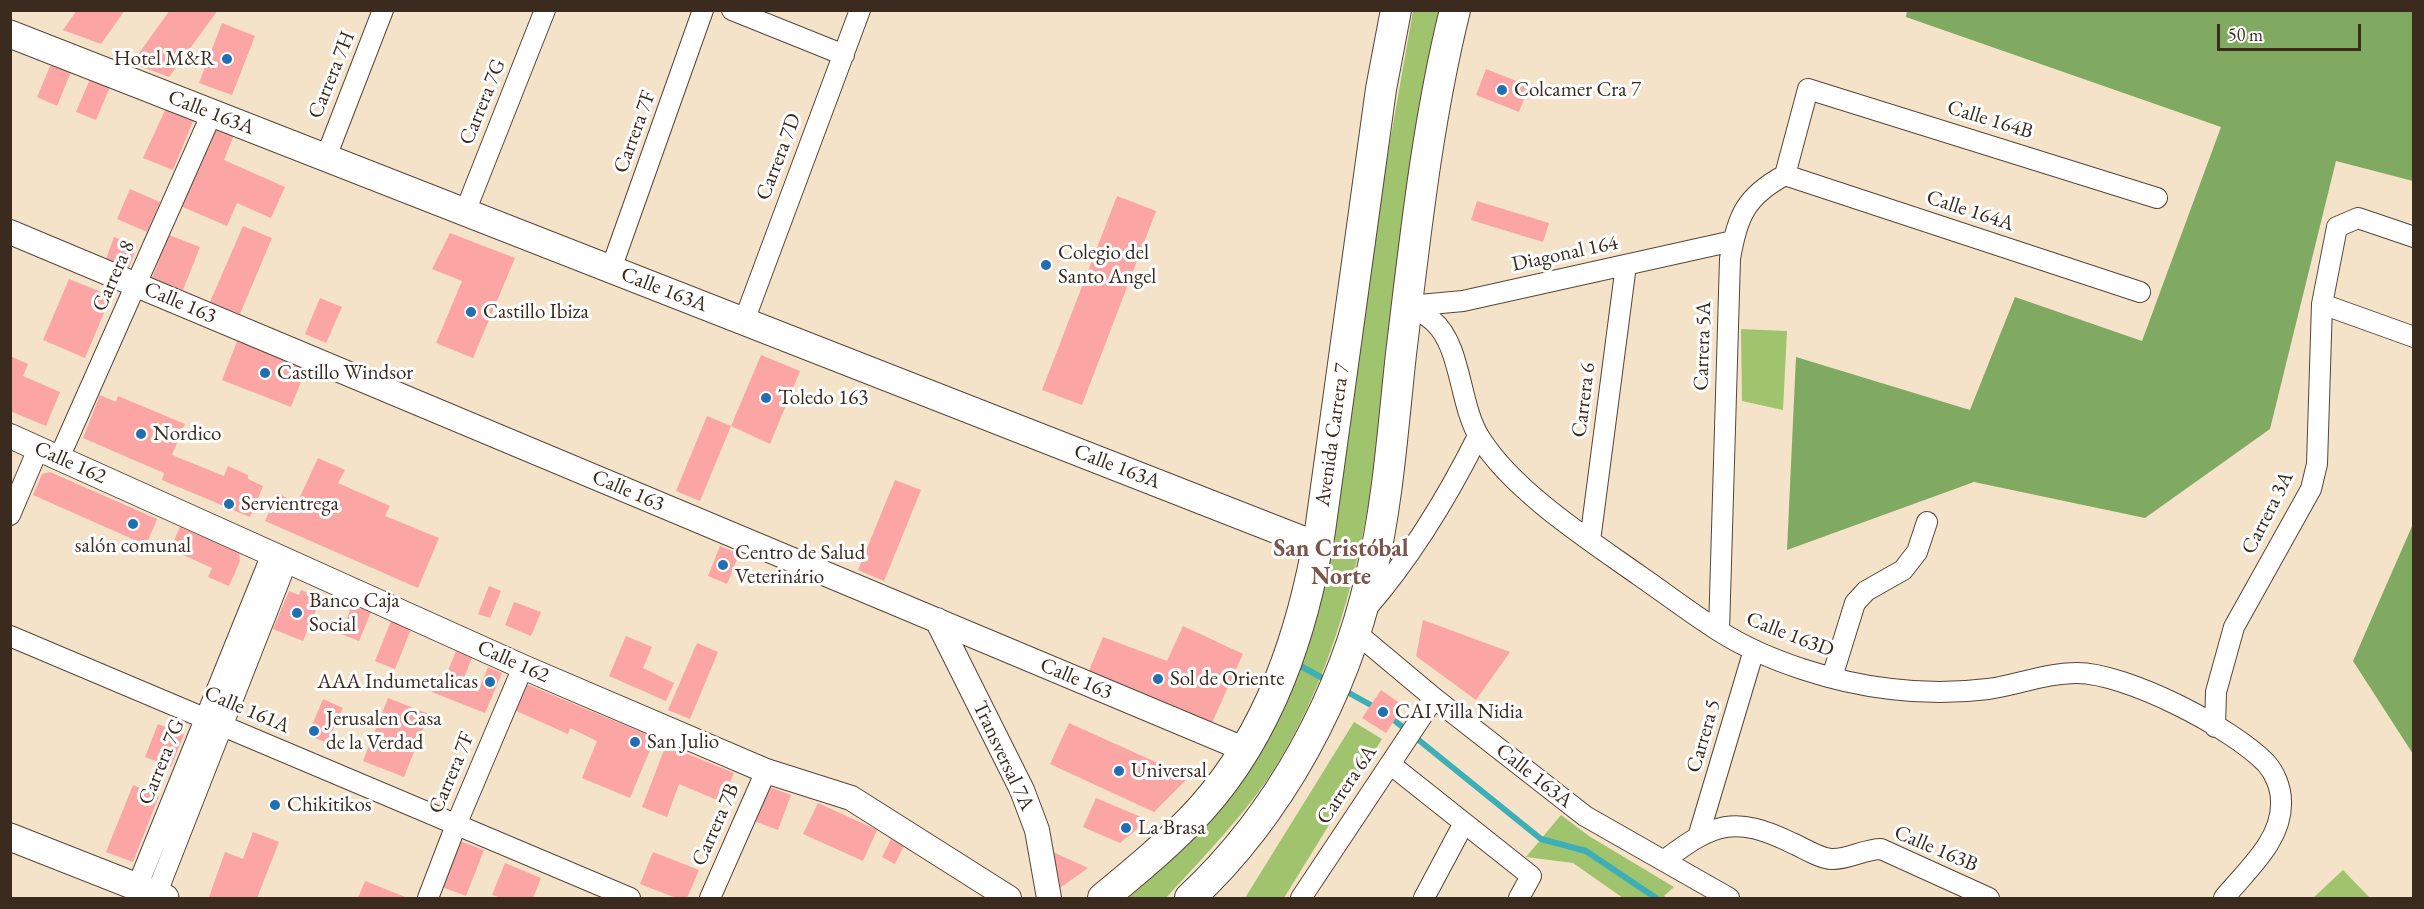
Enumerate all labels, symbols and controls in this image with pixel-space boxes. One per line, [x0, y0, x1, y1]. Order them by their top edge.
scale bar [2220, 12, 2364, 50]
text: 50 m [2228, 23, 2263, 46]
street label: Carrera 7H [303, 28, 361, 122]
place label: Hotel M&R [114, 46, 215, 72]
marker: Hotel M&R [220, 52, 234, 66]
street label: Carrera 7G [454, 55, 512, 149]
place label: Colcamer Cra 7 [1514, 77, 1641, 103]
marker: Colcamer Cra 7 [1495, 83, 1509, 97]
street label: Calle 163A [164, 85, 258, 141]
street label: Carrera 7F [608, 87, 662, 177]
street label: Calle 164B [1944, 95, 2036, 145]
street label: Carrera 7D [751, 110, 807, 204]
street label: Calle 164A [1923, 185, 2017, 237]
street label: Diagonal 164 [1510, 230, 1620, 278]
street label: Carrera 8 [87, 237, 141, 315]
place label: Colegio del Santo Angel [1058, 240, 1156, 290]
marker: Colegio del Santo Angel [1039, 258, 1053, 272]
street label: Calle 163A [617, 262, 711, 318]
street label: Calle 163 [140, 277, 220, 329]
place label: Castillo Ibiza [483, 299, 589, 325]
street label: Carrera 5A [1689, 301, 1717, 391]
marker: Castillo Ibiza [464, 305, 478, 319]
place label: Castillo Windsor [277, 360, 413, 386]
street label: Carrera 6 [1567, 361, 1601, 439]
street label: Avenida Carrera 7 [1310, 362, 1356, 508]
marker: Castillo Windsor [258, 366, 272, 380]
place label: Toledo 163 [778, 385, 868, 411]
marker: Toledo 163 [759, 391, 773, 405]
place label: Nordico [153, 421, 221, 447]
marker: Nordico [134, 427, 148, 441]
street label: Calle 162 [30, 436, 110, 490]
street label: Calle 163A [1070, 439, 1164, 495]
street label: Calle 163 [588, 465, 668, 517]
street label: Carrera 3A [2236, 467, 2300, 559]
place label: Servientrega [241, 491, 339, 517]
marker: Servientrega [222, 497, 236, 511]
marker: salón comunal [126, 517, 140, 531]
place label: salón comunal [75, 533, 191, 559]
district label: San Cristóbal Norte [1273, 535, 1409, 591]
place label: Centro de Salud Veterinário [735, 540, 865, 590]
marker: Centro de Salud Veterinário [716, 558, 730, 572]
place label: Banco Caja Social [309, 588, 400, 638]
marker: Banco Caja Social [290, 606, 304, 620]
street label: Calle 163D [1743, 607, 1837, 663]
street label: Calle 162 [473, 635, 553, 689]
street label: Calle 163 [1036, 653, 1116, 705]
place label: Sol de Oriente [1170, 666, 1284, 692]
place label: AAA Indumetalicas [317, 669, 478, 695]
marker: Sol de Oriente [1151, 672, 1165, 686]
marker: AAA Indumetalicas [483, 675, 497, 689]
street label: Calle 161A [200, 681, 294, 739]
street label: Carrera 5 [1682, 696, 1726, 776]
street label: Transversal 7A [967, 697, 1039, 815]
place label: CAI Villa Nidia [1395, 699, 1523, 725]
marker: CAI Villa Nidia [1376, 705, 1390, 719]
place label: Jerusalen Casa de la Verdad [326, 706, 442, 756]
street label: Carrera 7G [133, 715, 191, 809]
marker: Jerusalen Casa de la Verdad [307, 724, 321, 738]
street label: Carrera 7F [424, 729, 480, 817]
place label: San Julio [647, 729, 719, 755]
marker: San Julio [628, 735, 642, 749]
street label: Calle 163A [1491, 738, 1577, 814]
street label: Carrera 6A [1311, 741, 1383, 829]
place label: Universal [1131, 758, 1207, 784]
marker: Universal [1112, 764, 1126, 778]
street label: Carrera 7B [687, 780, 745, 870]
place label: Chikitikos [287, 792, 372, 818]
marker: Chikitikos [268, 798, 282, 812]
place label: La Brasa [1138, 815, 1206, 841]
street label: Calle 163B [1890, 820, 1982, 878]
marker: La Brasa [1119, 821, 1133, 835]

